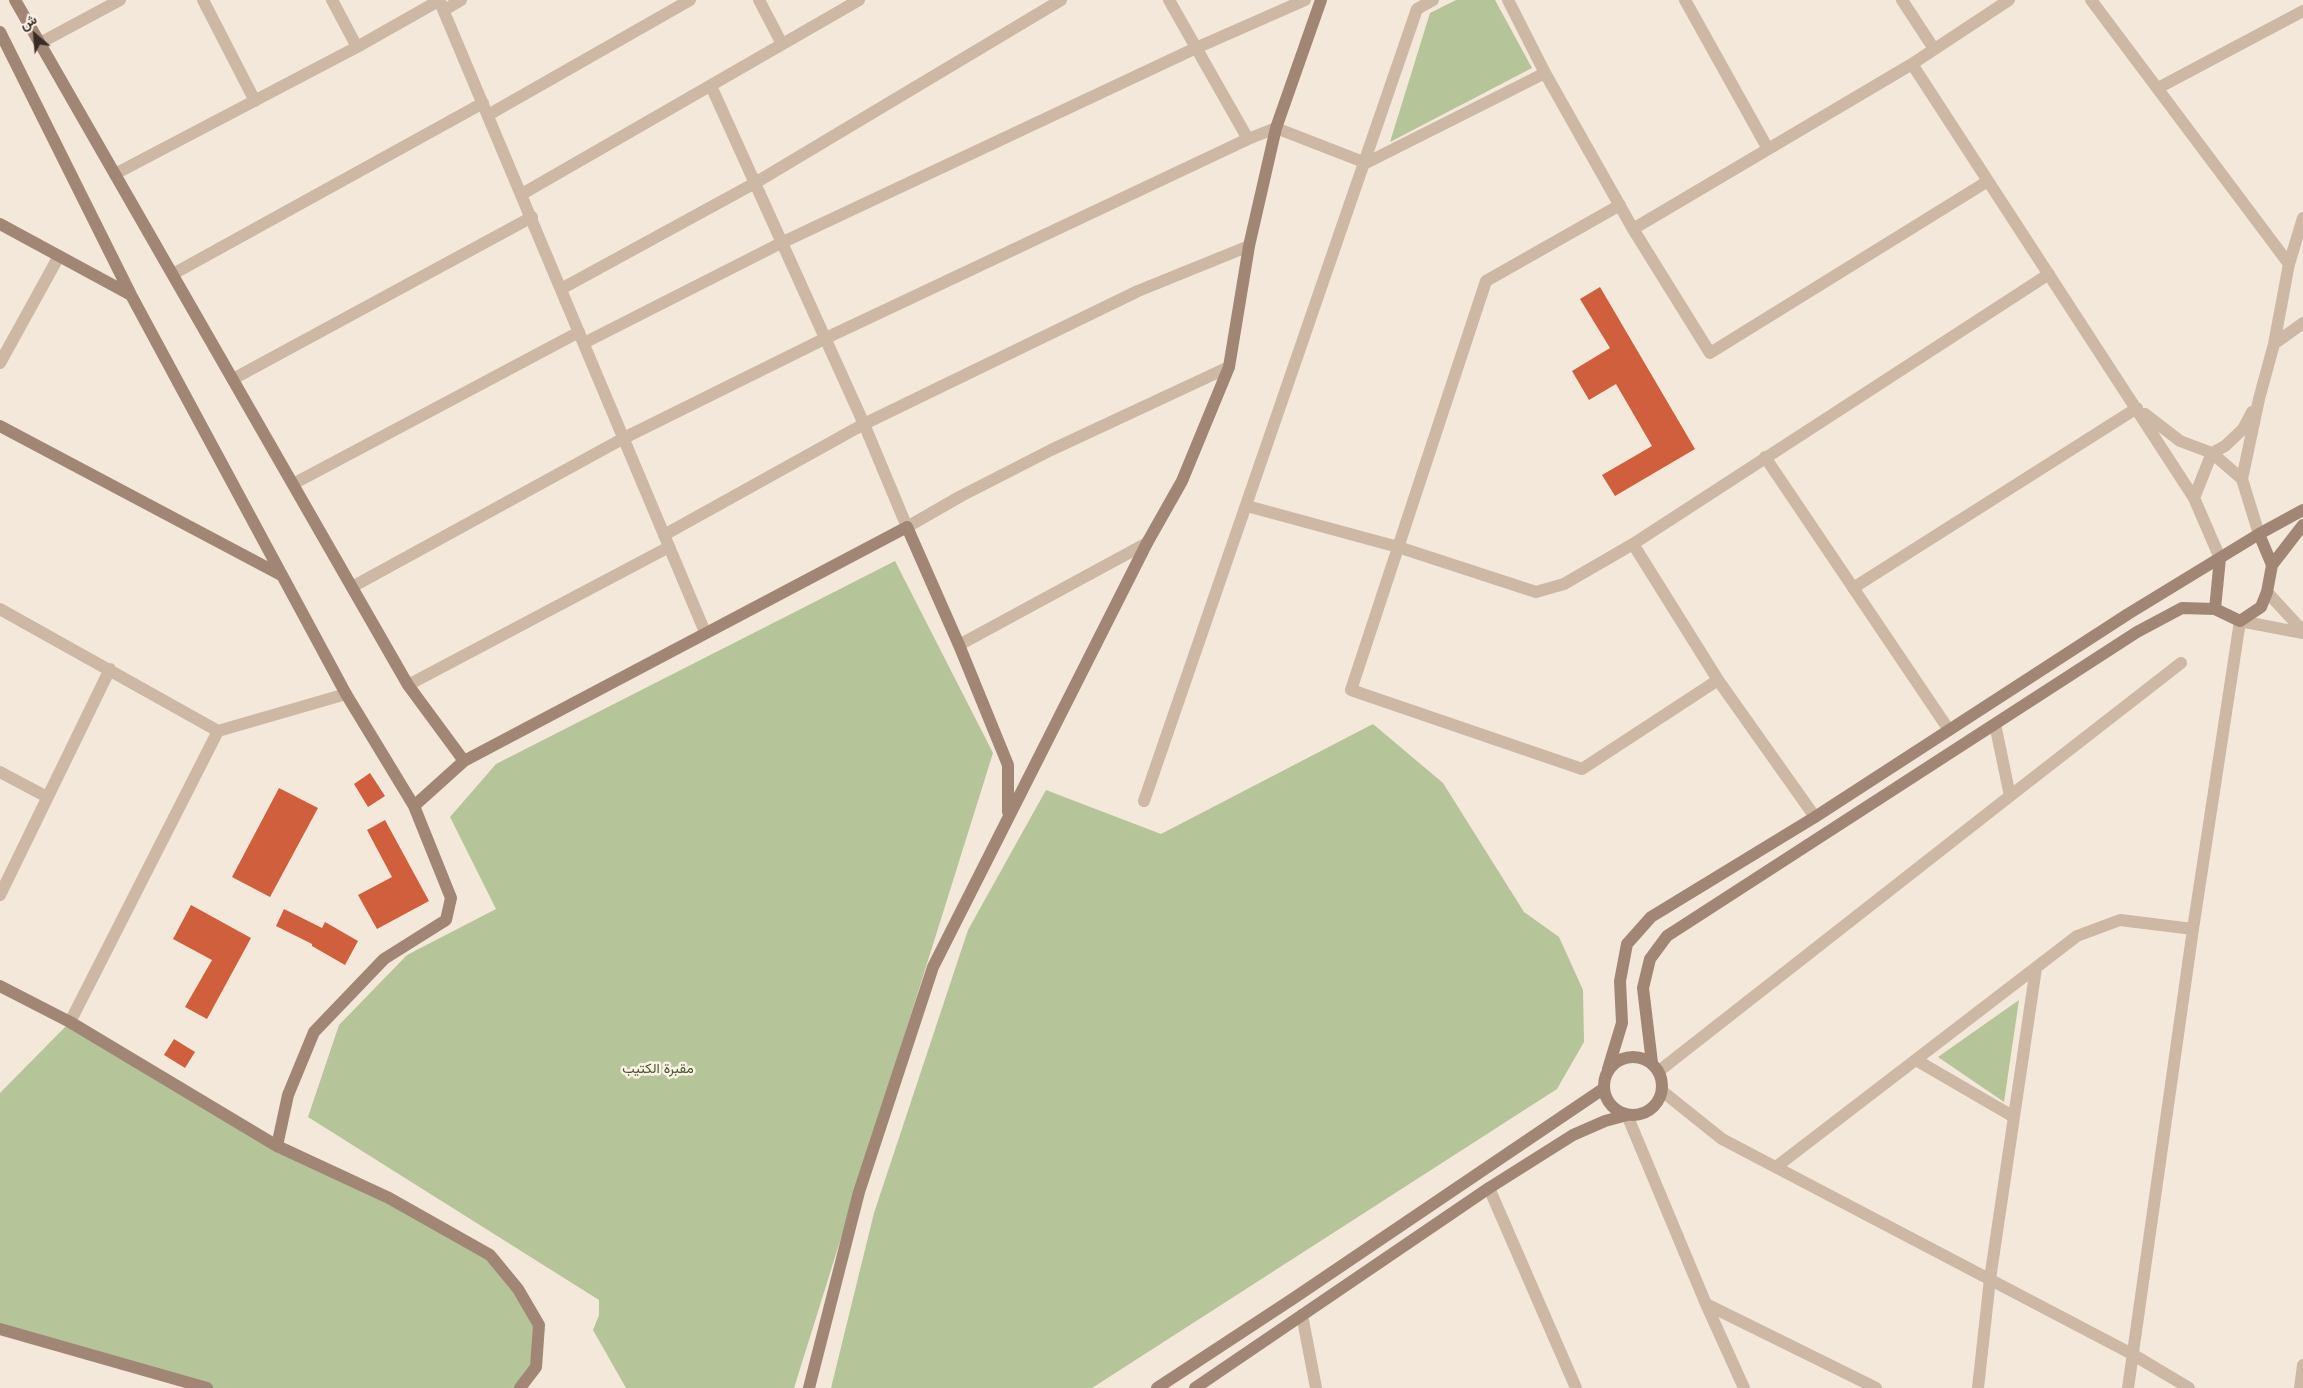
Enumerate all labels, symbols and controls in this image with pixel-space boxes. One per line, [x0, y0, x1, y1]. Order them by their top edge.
north arrow [10, 10, 60, 60]
text: ش [17, 10, 39, 33]
park label: مقبرة الكتيب [622, 1061, 694, 1077]

